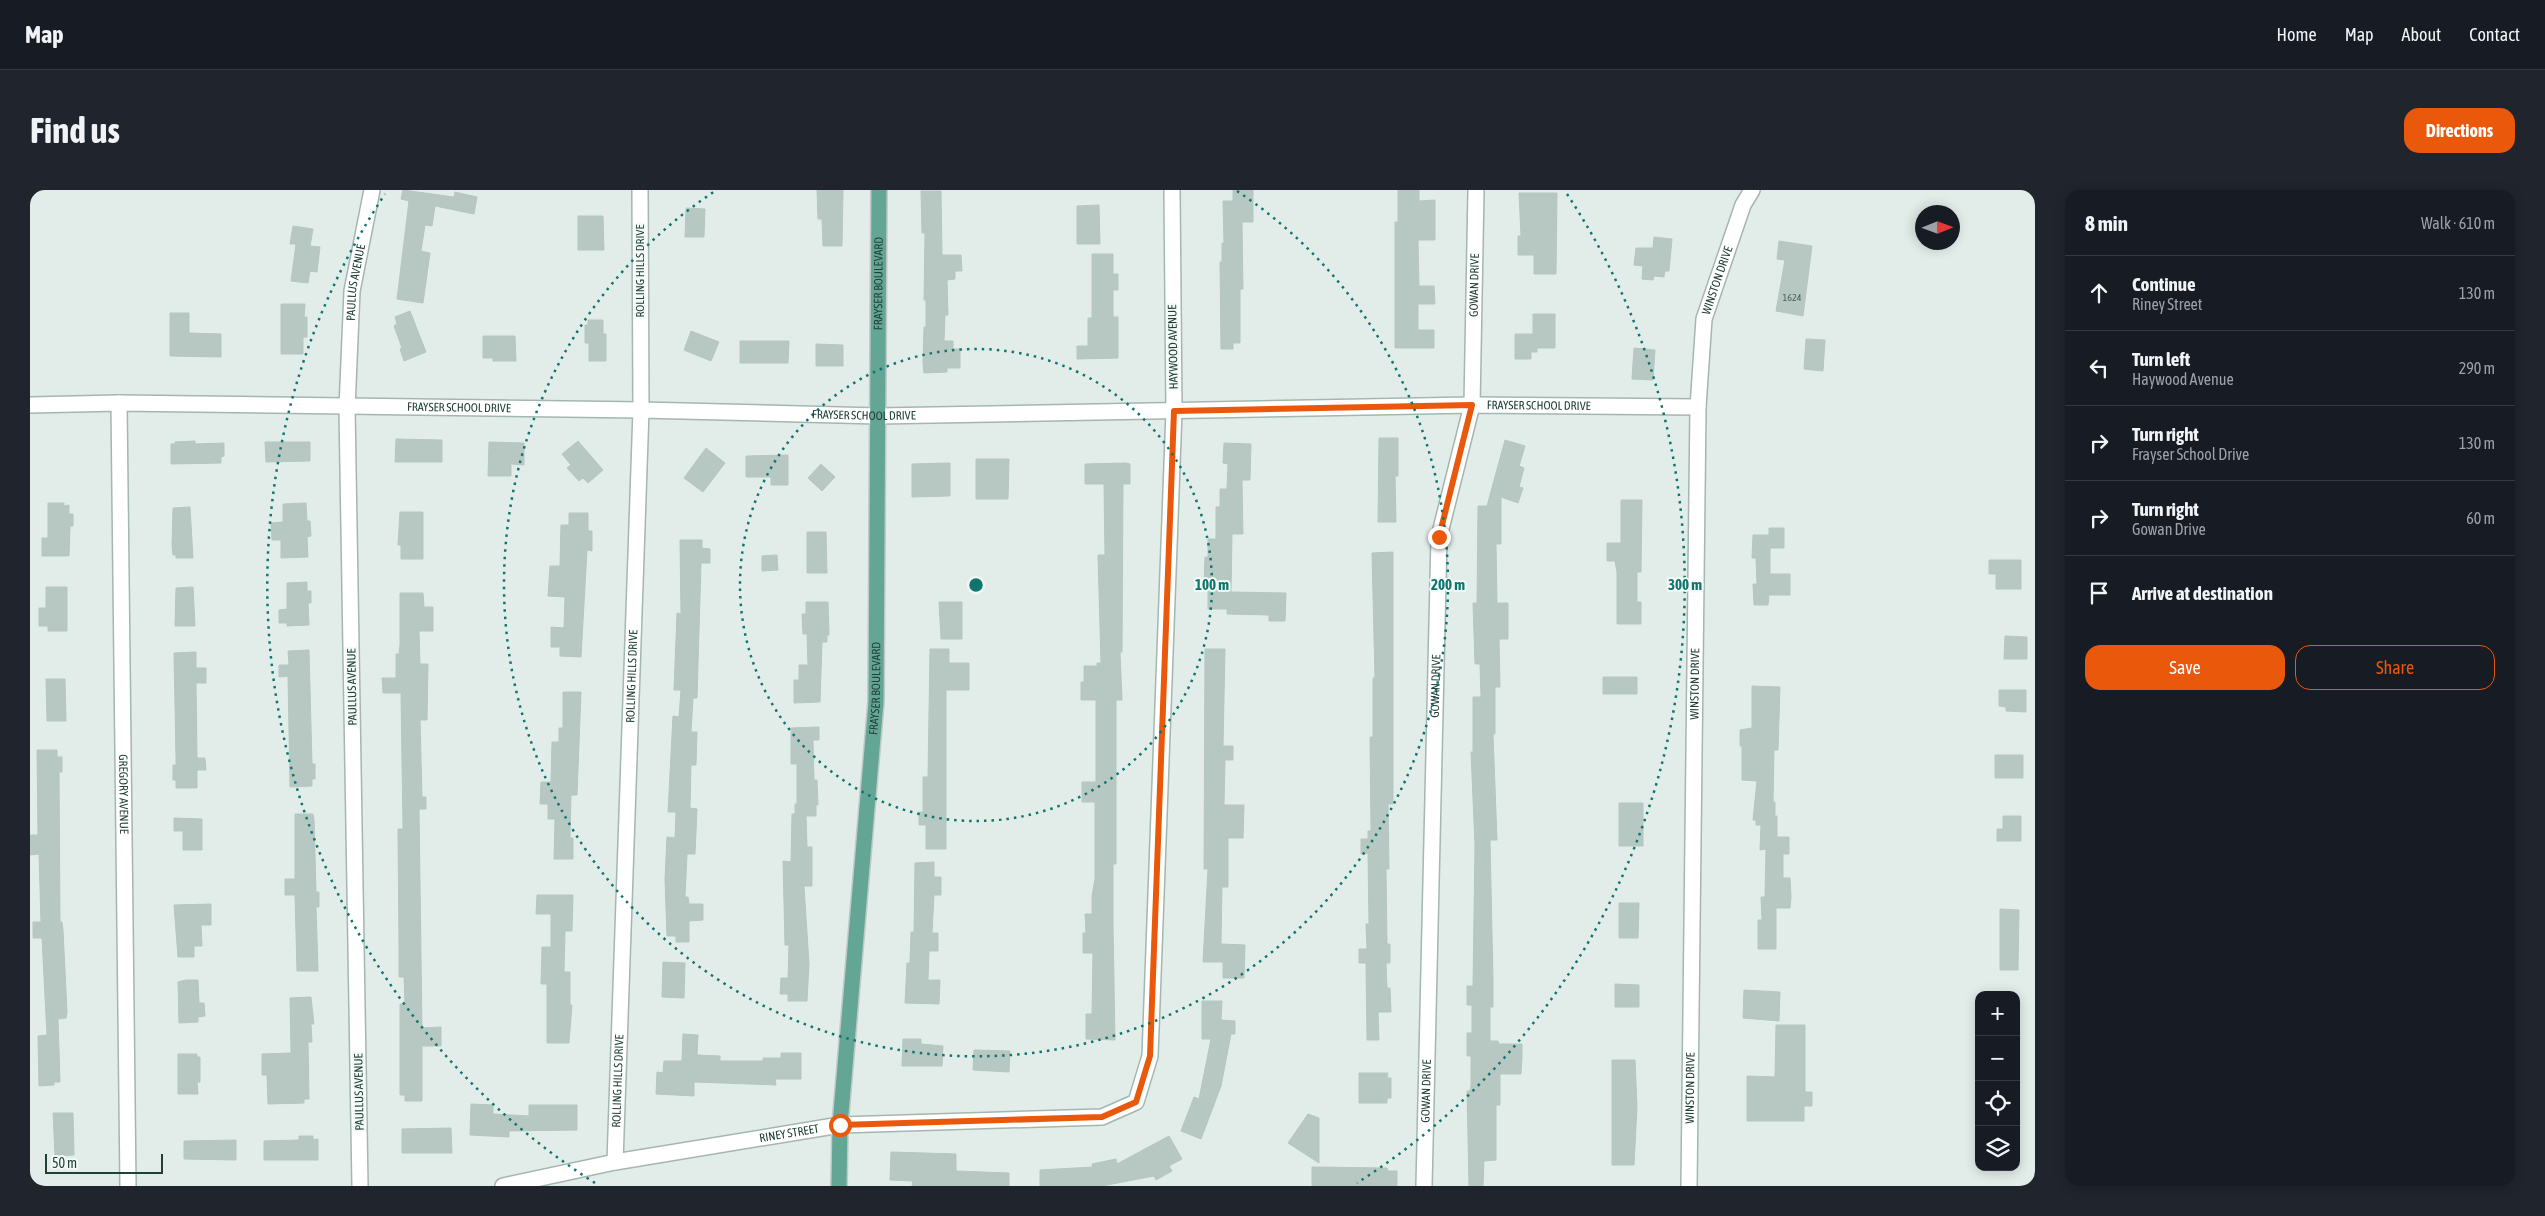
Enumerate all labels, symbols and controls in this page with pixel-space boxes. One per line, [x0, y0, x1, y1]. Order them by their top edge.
text: Map [25, 21, 64, 48]
text: Home [2277, 24, 2317, 45]
text: Map [2345, 24, 2374, 45]
text: About [2402, 24, 2441, 45]
text: Contact [2469, 24, 2520, 45]
button: Directions [2404, 108, 2515, 153]
text: Find us [30, 110, 120, 150]
north arrow [1915, 205, 1960, 250]
text: 8 min [2085, 211, 2128, 235]
text: Walk · 610 m [2421, 214, 2495, 232]
street label: ROLLING HILLS DRIVE [633, 224, 647, 318]
street label: FRAYSER BOULEVARD [871, 237, 886, 330]
street label: PAULLUS AVENUE [344, 243, 368, 321]
street label: WINSTON DRIVE [1699, 244, 1735, 317]
street label: GOWAN DRIVE [1467, 254, 1482, 317]
text: Continue [2132, 273, 2196, 295]
icon: ahead [2085, 279, 2113, 307]
text: 130 m [2459, 284, 2495, 302]
house number: 1624 [1783, 292, 1802, 303]
text: Riney Street [2132, 295, 2202, 313]
street label: HAYWOOD AVENUE [1165, 305, 1181, 389]
text: Turn left [2132, 348, 2190, 370]
icon: left [2085, 354, 2113, 382]
text: 290 m [2459, 359, 2495, 377]
text: Haywood Avenue [2132, 370, 2234, 388]
street label: FRAYSER SCHOOL DRIVE [1487, 398, 1591, 413]
street label: FRAYSER SCHOOL DRIVE [407, 400, 511, 415]
street label: FRAYSER SCHOOL DRIVE [812, 407, 916, 423]
text: Turn right [2132, 423, 2199, 445]
icon: right [2085, 429, 2113, 457]
text: 130 m [2459, 434, 2495, 452]
text: Frayser School Drive [2132, 445, 2249, 463]
text: Turn right [2132, 498, 2199, 520]
icon: right [2085, 504, 2113, 532]
text: 60 m [2466, 509, 2495, 527]
text: Gowan Drive [2132, 520, 2206, 538]
route end [1428, 526, 1451, 549]
centre of rings [967, 576, 985, 594]
text: 100 m [1195, 576, 1229, 593]
text: 200 m [1431, 576, 1465, 593]
text: 300 m [1668, 576, 1702, 593]
icon: arrive [2085, 579, 2113, 607]
text: Arrive at destination [2132, 582, 2273, 604]
street label: ROLLING HILLS DRIVE [623, 629, 640, 723]
street label: FRAYSER BOULEVARD [866, 642, 883, 736]
button: Save [2085, 645, 2285, 690]
button: Share [2295, 645, 2495, 690]
street label: PAULLUS AVENUE [344, 648, 360, 726]
street label: WINSTON DRIVE [1687, 648, 1702, 720]
street label: GOWAN DRIVE [1428, 654, 1443, 718]
street label: GREGORY AVENUE [116, 754, 131, 834]
map controls [1975, 991, 2020, 1171]
button: + [1975, 991, 2020, 1036]
street label: ROLLING HILLS DRIVE [609, 1034, 626, 1128]
button: − [1975, 1036, 2020, 1081]
street label: WINSTON DRIVE [1683, 1052, 1698, 1124]
street label: PAULLUS AVENUE [351, 1053, 367, 1131]
street label: GOWAN DRIVE [1418, 1059, 1434, 1123]
button: locate [1975, 1081, 2020, 1126]
route start [829, 1114, 852, 1137]
street label: RINEY STREET [758, 1121, 821, 1145]
button: layers [1975, 1126, 2020, 1171]
scale bar [45, 1151, 162, 1174]
text: 50 m [52, 1155, 77, 1171]

